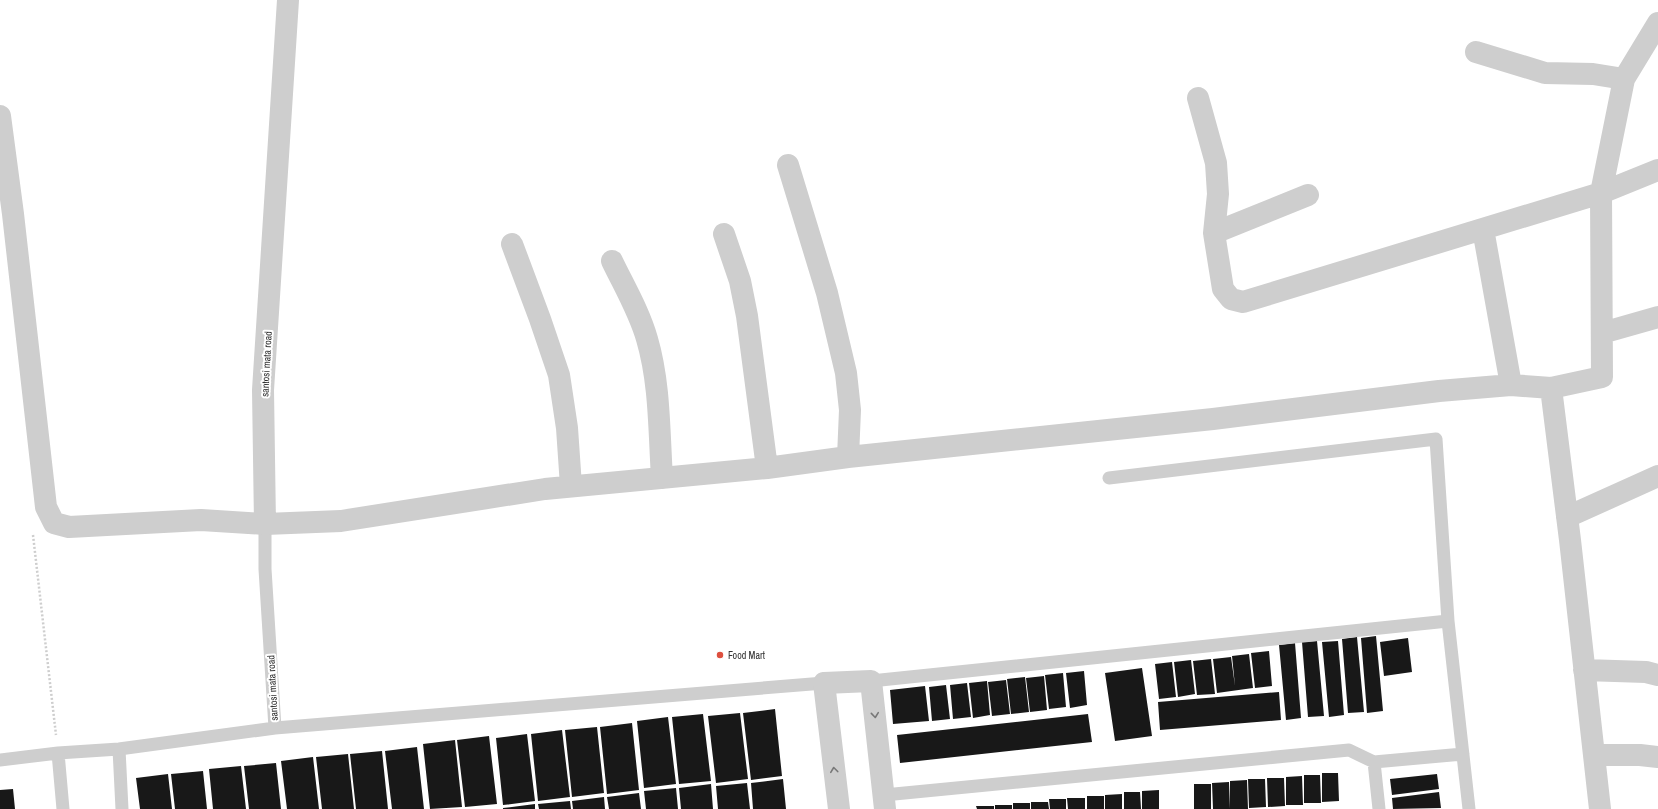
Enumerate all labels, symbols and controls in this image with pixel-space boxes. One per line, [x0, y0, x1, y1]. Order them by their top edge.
street label: santosi mata road [258, 331, 275, 397]
place label: Food Mart [728, 649, 766, 662]
marker: Food Mart [715, 650, 725, 660]
street label: santosi mata road [264, 655, 281, 721]
one-way arrow [870, 711, 879, 718]
one-way arrow [830, 767, 839, 773]

